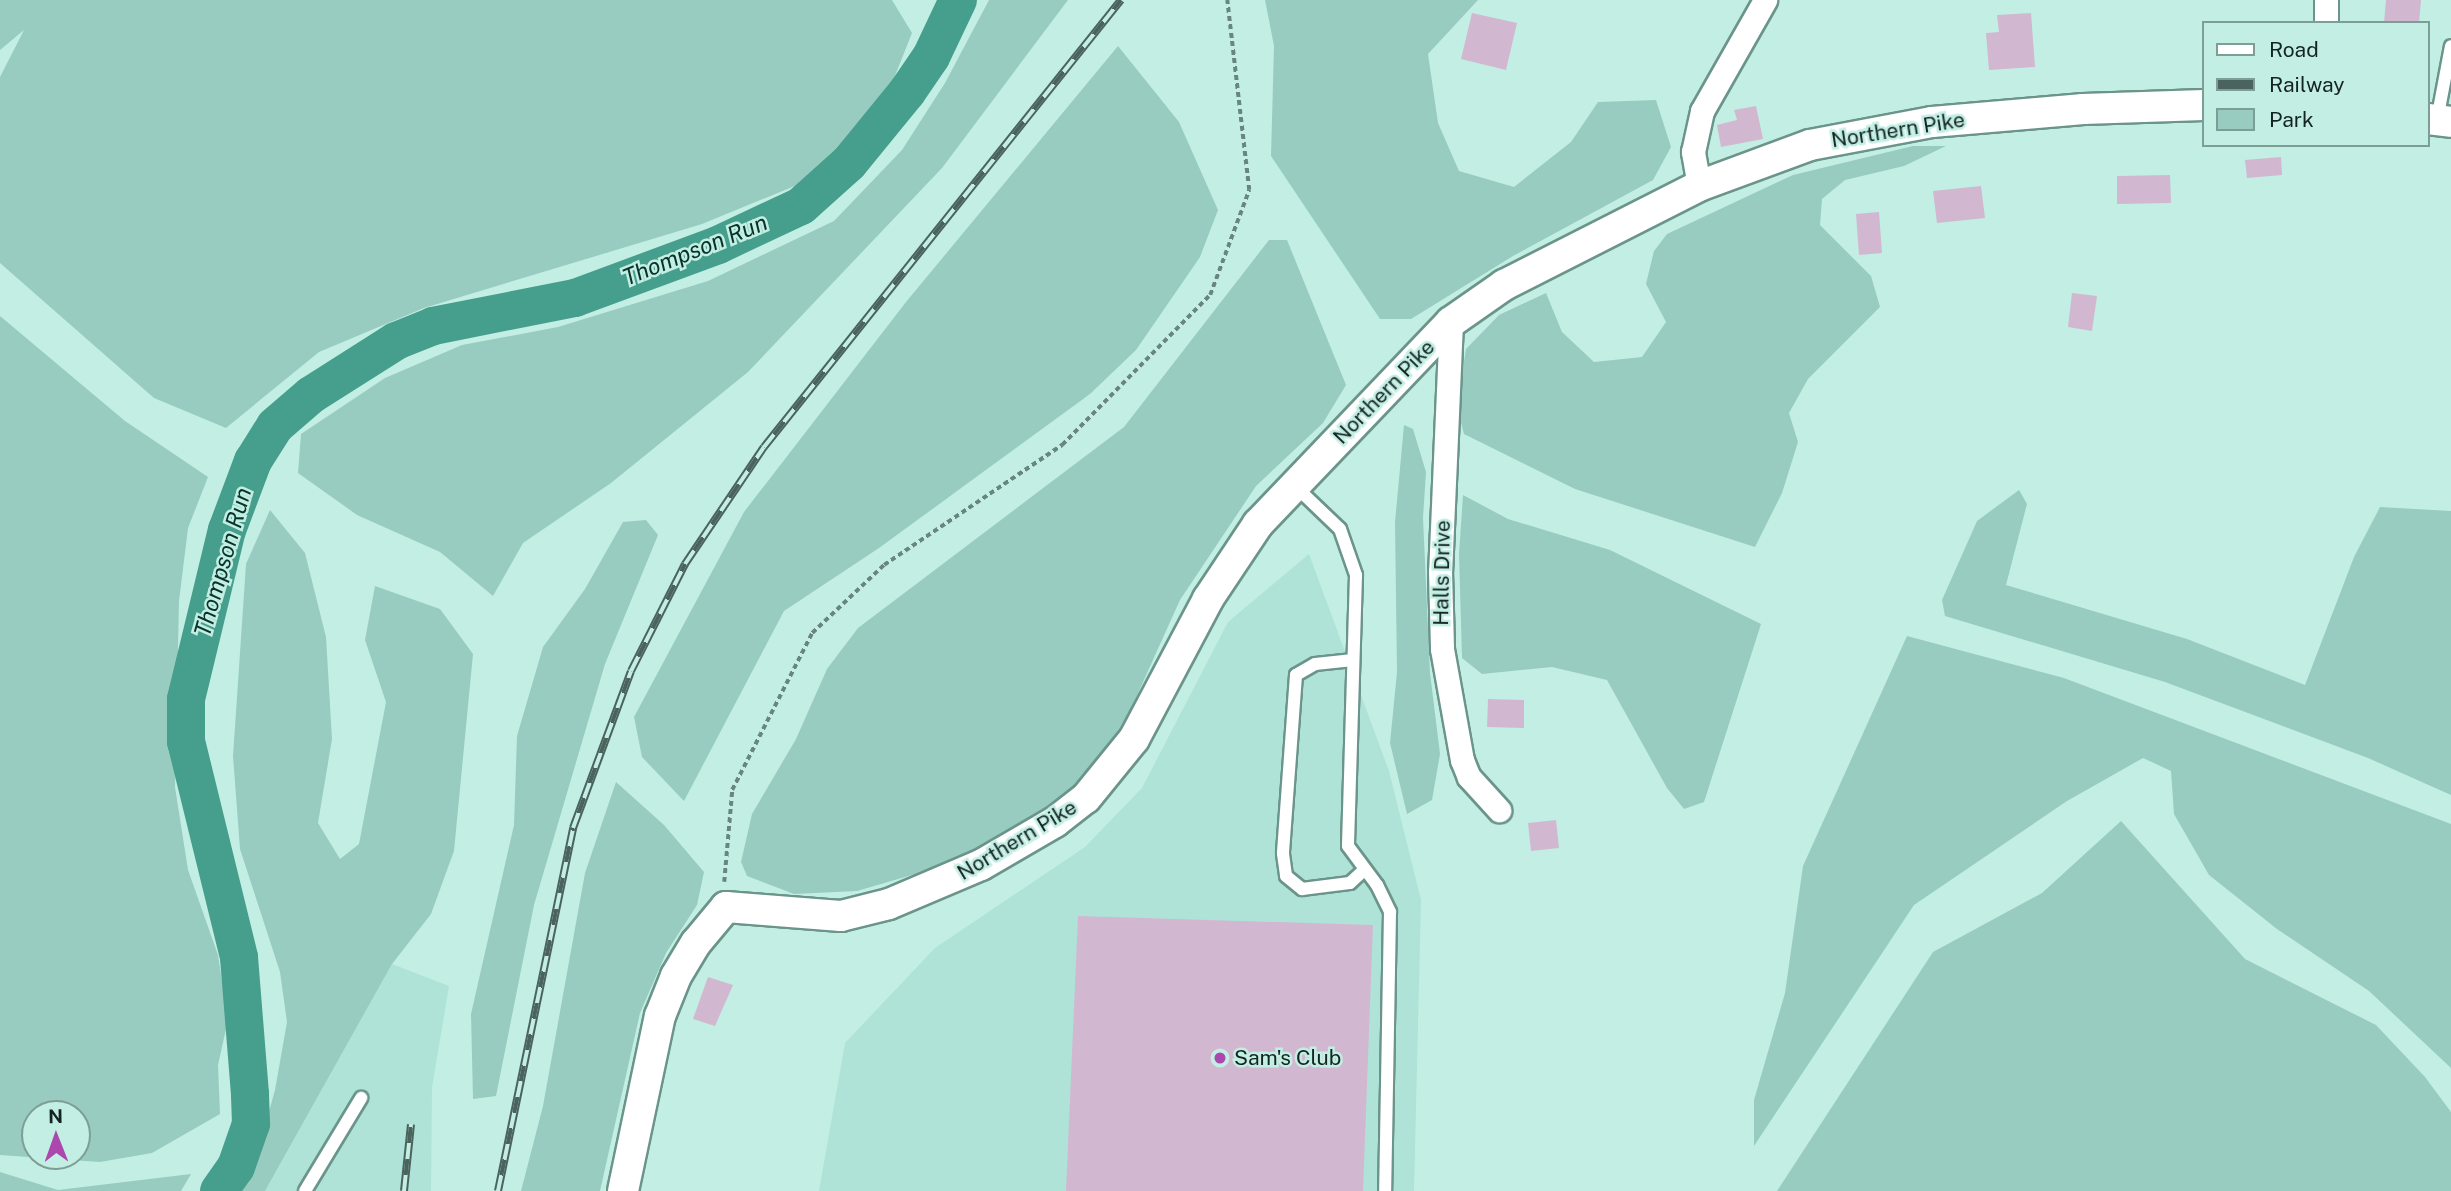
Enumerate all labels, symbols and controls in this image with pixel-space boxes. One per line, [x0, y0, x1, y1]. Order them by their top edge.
legend [2202, 21, 2430, 147]
text: Road [2269, 37, 2319, 62]
text: Railway [2269, 72, 2345, 97]
street label: Northern Pike [1829, 107, 1967, 153]
text: Park [2269, 107, 2314, 132]
water label: Thompson Run [619, 208, 771, 292]
street label: Northern Pike [1328, 335, 1440, 449]
water label: Thompson Run [189, 484, 257, 640]
street label: Halls Drive [1428, 520, 1456, 626]
street label: Northern Pike [953, 794, 1081, 886]
place label: Sam's Club [1234, 1045, 1341, 1071]
marker: Sam's Club [1212, 1050, 1228, 1066]
north arrow [21, 1100, 91, 1170]
text: N [48, 1105, 63, 1127]

